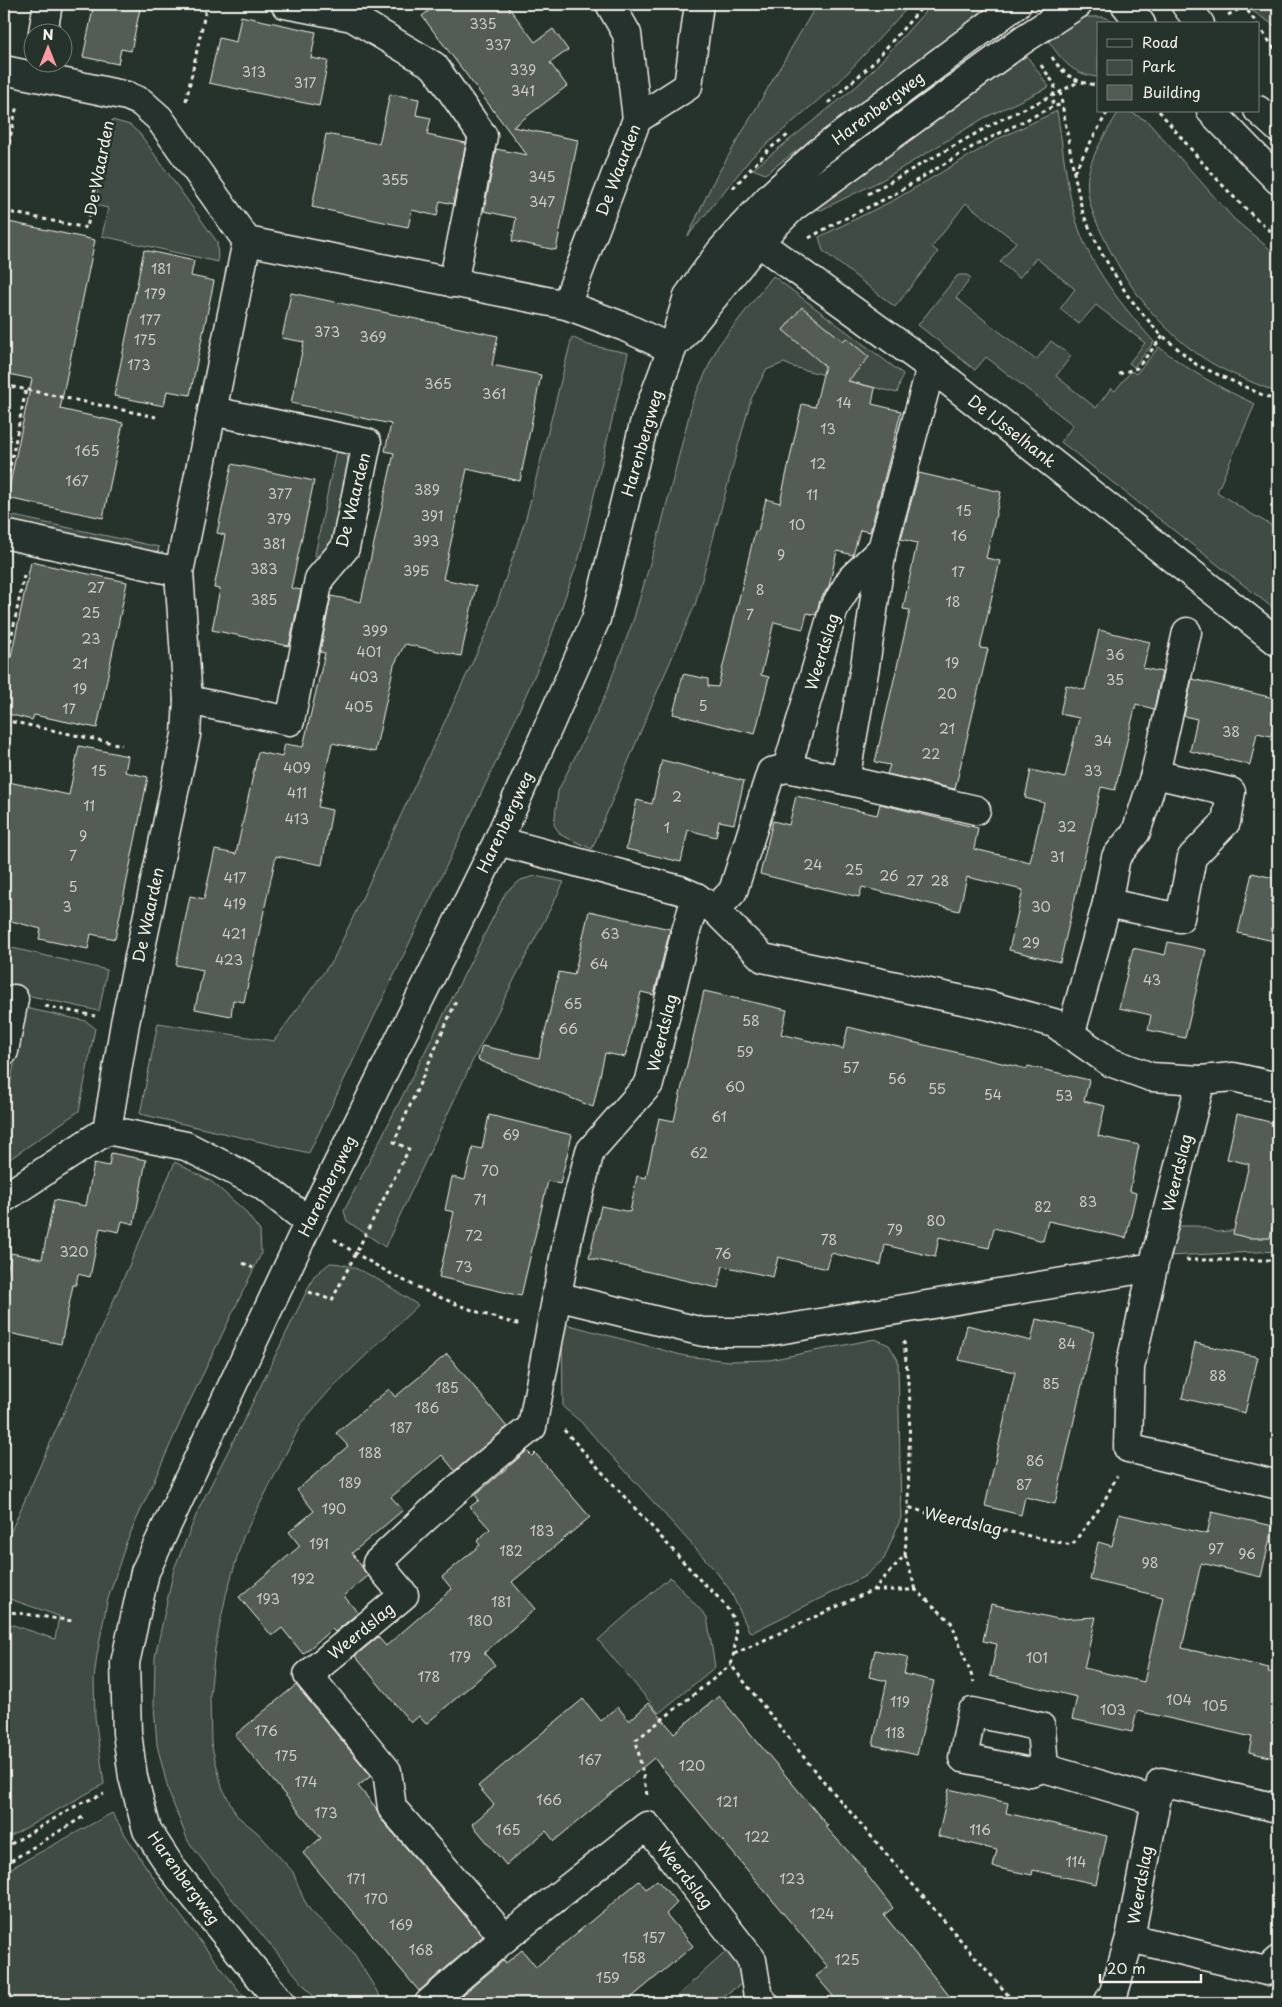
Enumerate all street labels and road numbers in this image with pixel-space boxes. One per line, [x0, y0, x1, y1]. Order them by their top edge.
street label: Harenbergweg [826, 64, 929, 150]
street label: De Waarden [77, 118, 119, 218]
street label: De Waarden [589, 120, 646, 219]
street label: Harenbergweg [614, 386, 668, 499]
street label: De IJsselhank [963, 388, 1062, 473]
street label: De Waarden [329, 450, 375, 550]
street label: Weerdslag [798, 610, 844, 693]
street label: Harenbergweg [470, 766, 538, 877]
street label: De Waarden [125, 865, 169, 965]
street label: Weerdslag [640, 991, 682, 1074]
street label: Harenbergweg [291, 1131, 361, 1240]
street label: Weerdslag [1155, 1131, 1197, 1214]
street label: Weerdslag [922, 1499, 1005, 1541]
street label: Weerdslag [322, 1596, 399, 1665]
street label: Harenbergweg [143, 1826, 227, 1929]
street label: Weerdslag [652, 1836, 720, 1913]
street label: Weerdslag [1120, 1844, 1158, 1926]

